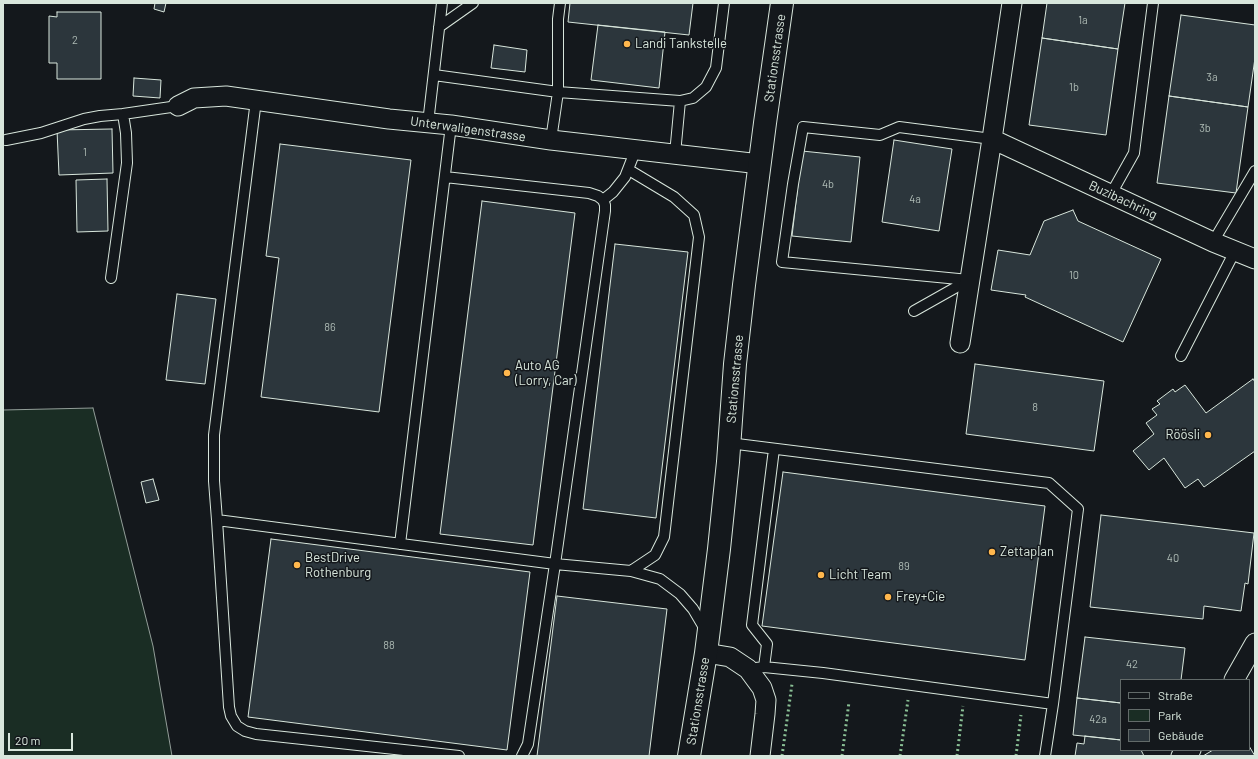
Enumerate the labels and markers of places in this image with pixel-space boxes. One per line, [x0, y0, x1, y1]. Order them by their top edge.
place label: Landi Tankstelle [635, 36, 727, 52]
marker: Landi Tankstelle [622, 39, 632, 49]
place label: Auto AG (Lorry, Car) [515, 358, 577, 389]
marker: Auto AG (Lorry, Car) [502, 368, 512, 378]
place label: Röösli [1166, 427, 1200, 443]
marker: Röösli [1203, 430, 1213, 440]
place label: Zettaplan [1000, 544, 1054, 560]
marker: Zettaplan [987, 547, 997, 557]
place label: BestDrive Rothenburg [305, 550, 371, 581]
marker: BestDrive Rothenburg [292, 560, 302, 570]
place label: Licht Team [829, 567, 892, 583]
marker: Licht Team [816, 570, 826, 580]
place label: Frey+Cie [896, 589, 945, 605]
marker: Frey+Cie [883, 592, 893, 602]

